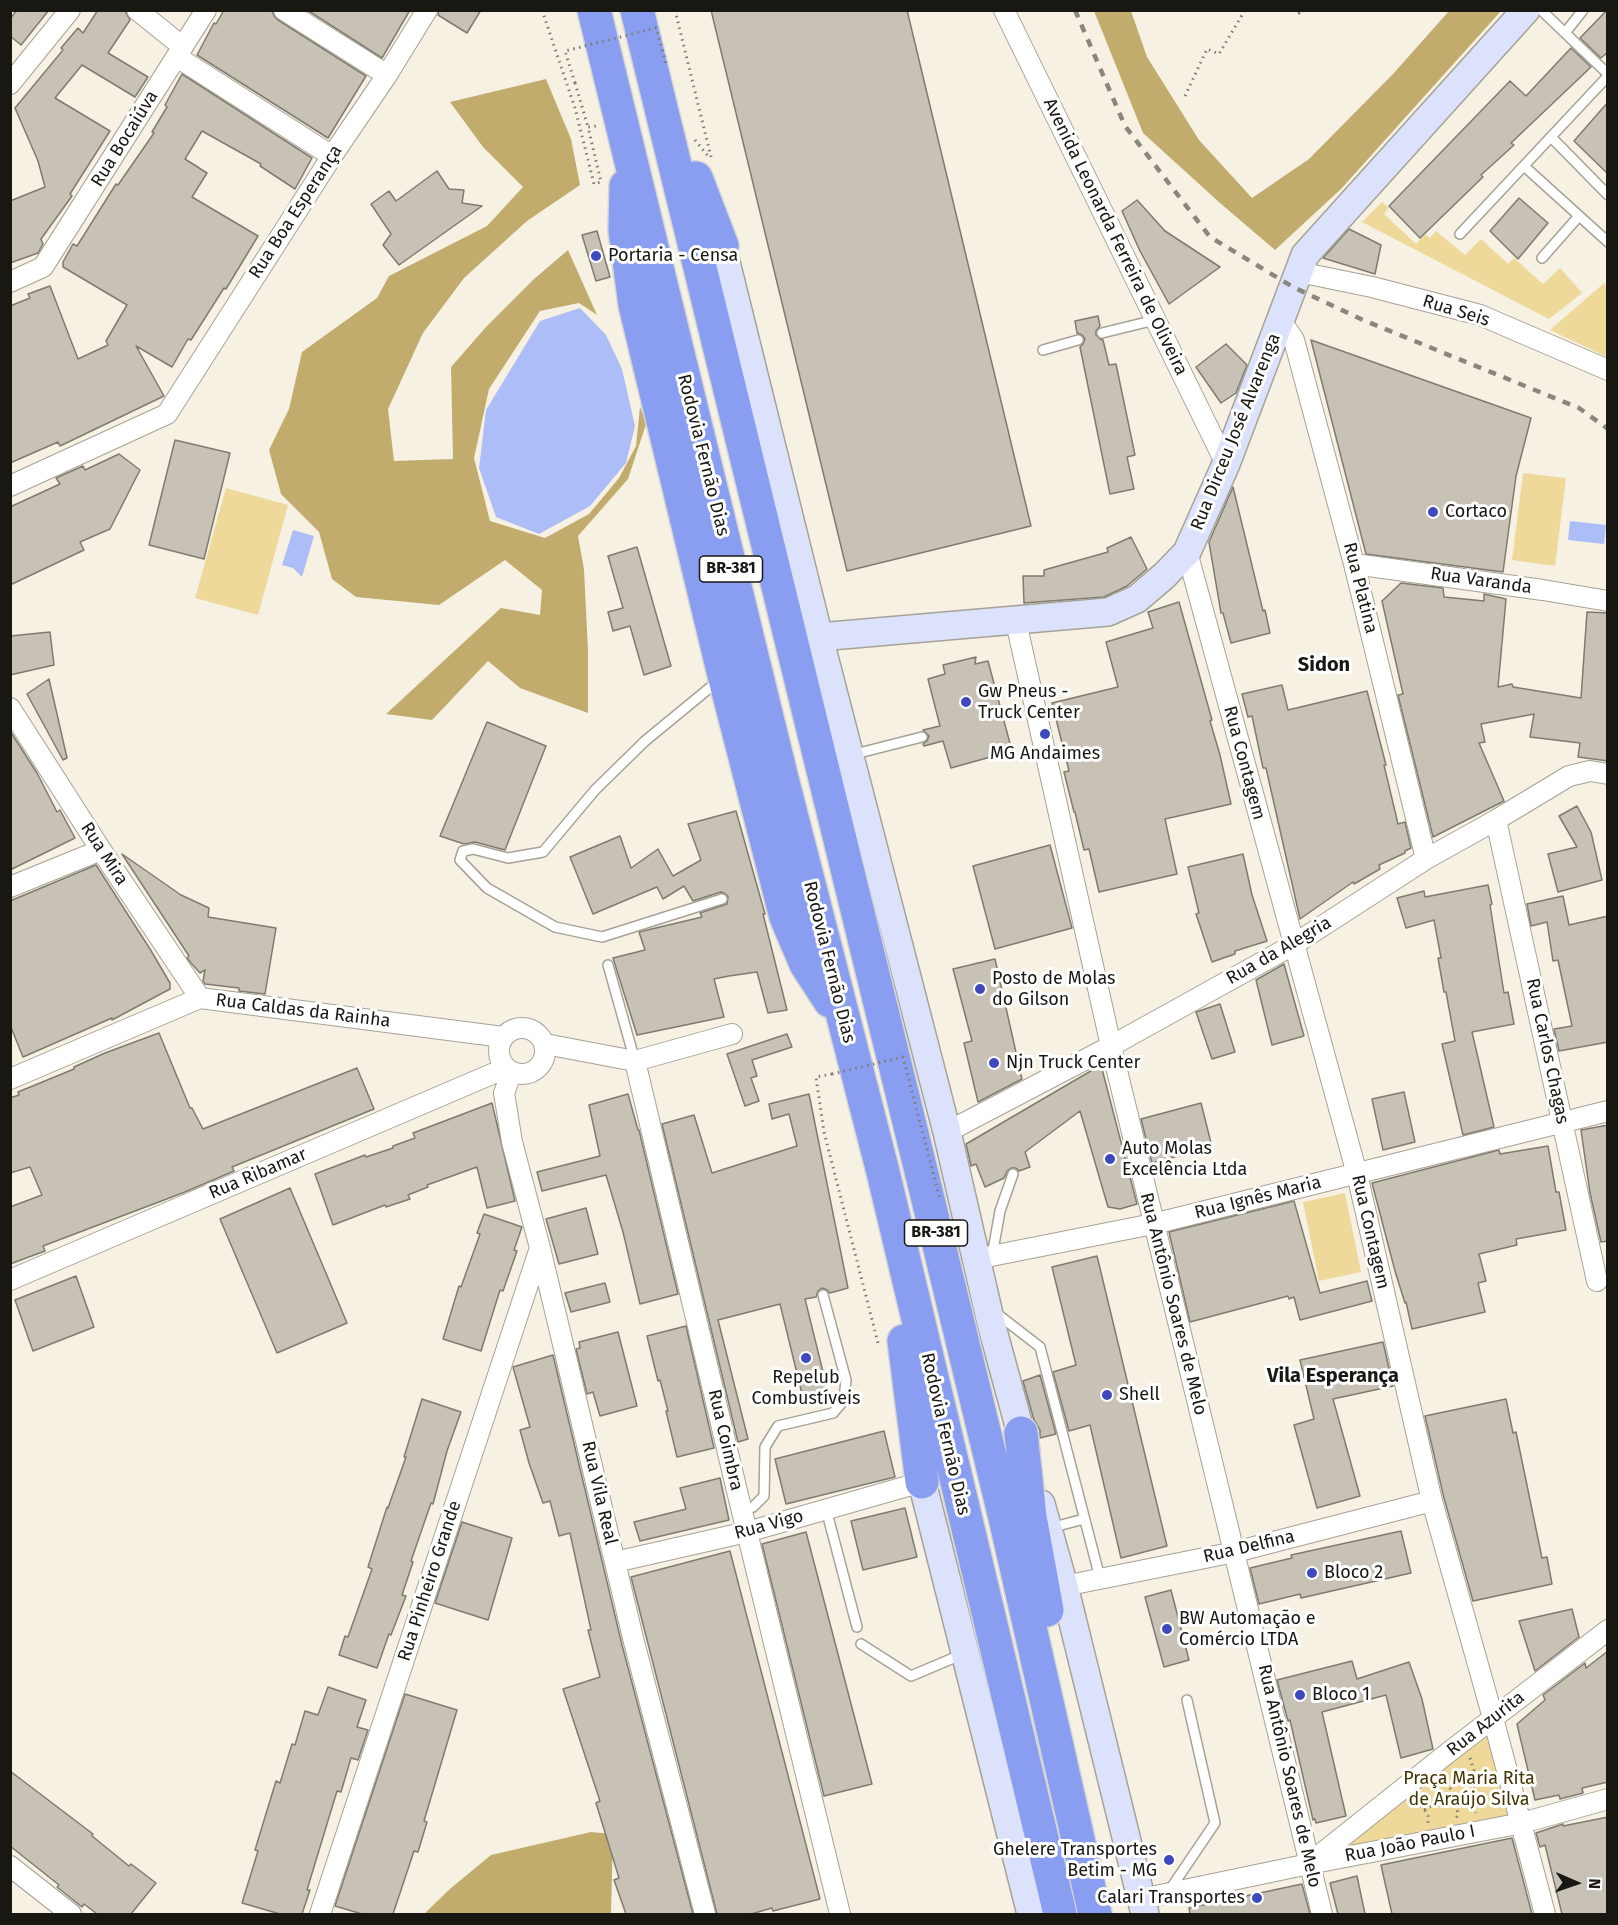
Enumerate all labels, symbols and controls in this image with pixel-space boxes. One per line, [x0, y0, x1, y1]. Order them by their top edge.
street label: Rua Bocaiúva [87, 87, 163, 191]
street label: Avenida Leonarda Ferreira de Oliveira [1038, 95, 1192, 379]
street label: Rua Boa Esperança [245, 141, 347, 283]
place label: Portaria - Censa [608, 245, 738, 267]
marker: Portaria - Censa [589, 249, 603, 263]
street label: Rua Seis [1420, 291, 1492, 331]
street label: Rua Dirceu José Alvarenga [1187, 330, 1285, 534]
street label: Rodovia Fernão Dias [672, 372, 734, 538]
place label: Cortaco [1445, 501, 1507, 523]
marker: Cortaco [1426, 505, 1440, 519]
street label: Rua Platina [1338, 540, 1382, 636]
road number: BR-381 [700, 556, 762, 582]
street label: Rua Varanda [1429, 563, 1533, 599]
district label: Sidon [1298, 653, 1350, 677]
place label: Gw Pneus - Truck Center [978, 681, 1080, 724]
marker: Gw Pneus - Truck Center [959, 695, 973, 709]
street label: Rua Contagem [1218, 704, 1270, 822]
marker: MG Andaimes [1038, 727, 1052, 741]
place label: MG Andaimes [990, 743, 1100, 765]
street label: Rua Mira [76, 818, 132, 890]
street label: Rodovia Fernão Dias [798, 879, 860, 1045]
street label: Rua da Alegria [1223, 912, 1335, 990]
place label: Posto de Molas do Gilson [992, 968, 1115, 1010]
street label: Rua Carlos Chagas [1521, 976, 1573, 1126]
marker: Posto de Molas do Gilson [973, 982, 987, 996]
street label: Rua Caldas da Rainha [214, 990, 392, 1032]
place label: Njn Truck Center [1006, 1052, 1140, 1074]
marker: Njn Truck Center [987, 1056, 1001, 1070]
place label: Auto Molas Excelência Ltda [1122, 1138, 1247, 1180]
street label: Rua Ribamar [206, 1144, 310, 1204]
marker: Auto Molas Excelência Ltda [1103, 1152, 1117, 1166]
street label: Rua Ignês Maria [1192, 1172, 1324, 1224]
street label: Rua Contagem [1346, 1173, 1394, 1291]
street label: Rua Antônio Soares de Melo [1135, 1190, 1211, 1418]
road number: BR-381 [904, 1220, 968, 1246]
marker: Repelub Combustíveis [799, 1351, 813, 1365]
street label: Rodovia Fernão Dias [916, 1351, 974, 1517]
district label: Vila Esperança [1267, 1364, 1399, 1388]
place label: Repelub Combustíveis [752, 1367, 860, 1410]
place label: Shell [1119, 1384, 1160, 1406]
street label: Rua Coimbra [703, 1387, 747, 1493]
marker: Shell [1100, 1388, 1114, 1402]
street label: Rua Vila Real [577, 1439, 621, 1547]
street label: Rua Pinheiro Grande [394, 1498, 466, 1664]
street label: Rua Vigo [732, 1505, 806, 1545]
street label: Rua Delfina [1201, 1526, 1297, 1568]
place label: Bloco 2 [1324, 1562, 1383, 1584]
marker: Bloco 2 [1305, 1566, 1319, 1580]
place label: BW Automação e Comércio LTDA [1179, 1608, 1316, 1650]
marker: BW Automação e Comércio LTDA [1160, 1622, 1174, 1636]
street label: Rua Antônio Soares de Melo [1253, 1662, 1325, 1890]
place label: Bloco 1 [1312, 1684, 1370, 1706]
street label: Rua Azurita [1443, 1687, 1529, 1761]
marker: Bloco 1 [1293, 1688, 1307, 1702]
park label: Praça Maria Rita de Araújo Silva [1403, 1768, 1535, 1810]
street label: Rua João Paulo I [1343, 1821, 1477, 1867]
place label: Ghelere Transportes Betim - MG [993, 1839, 1157, 1882]
marker: Ghelere Transportes Betim - MG [1162, 1853, 1176, 1867]
north arrow [1546, 1853, 1606, 1913]
text: N [1585, 1878, 1604, 1889]
place label: Calari Transportes [1097, 1887, 1245, 1909]
marker: Calari Transportes [1250, 1891, 1264, 1905]

